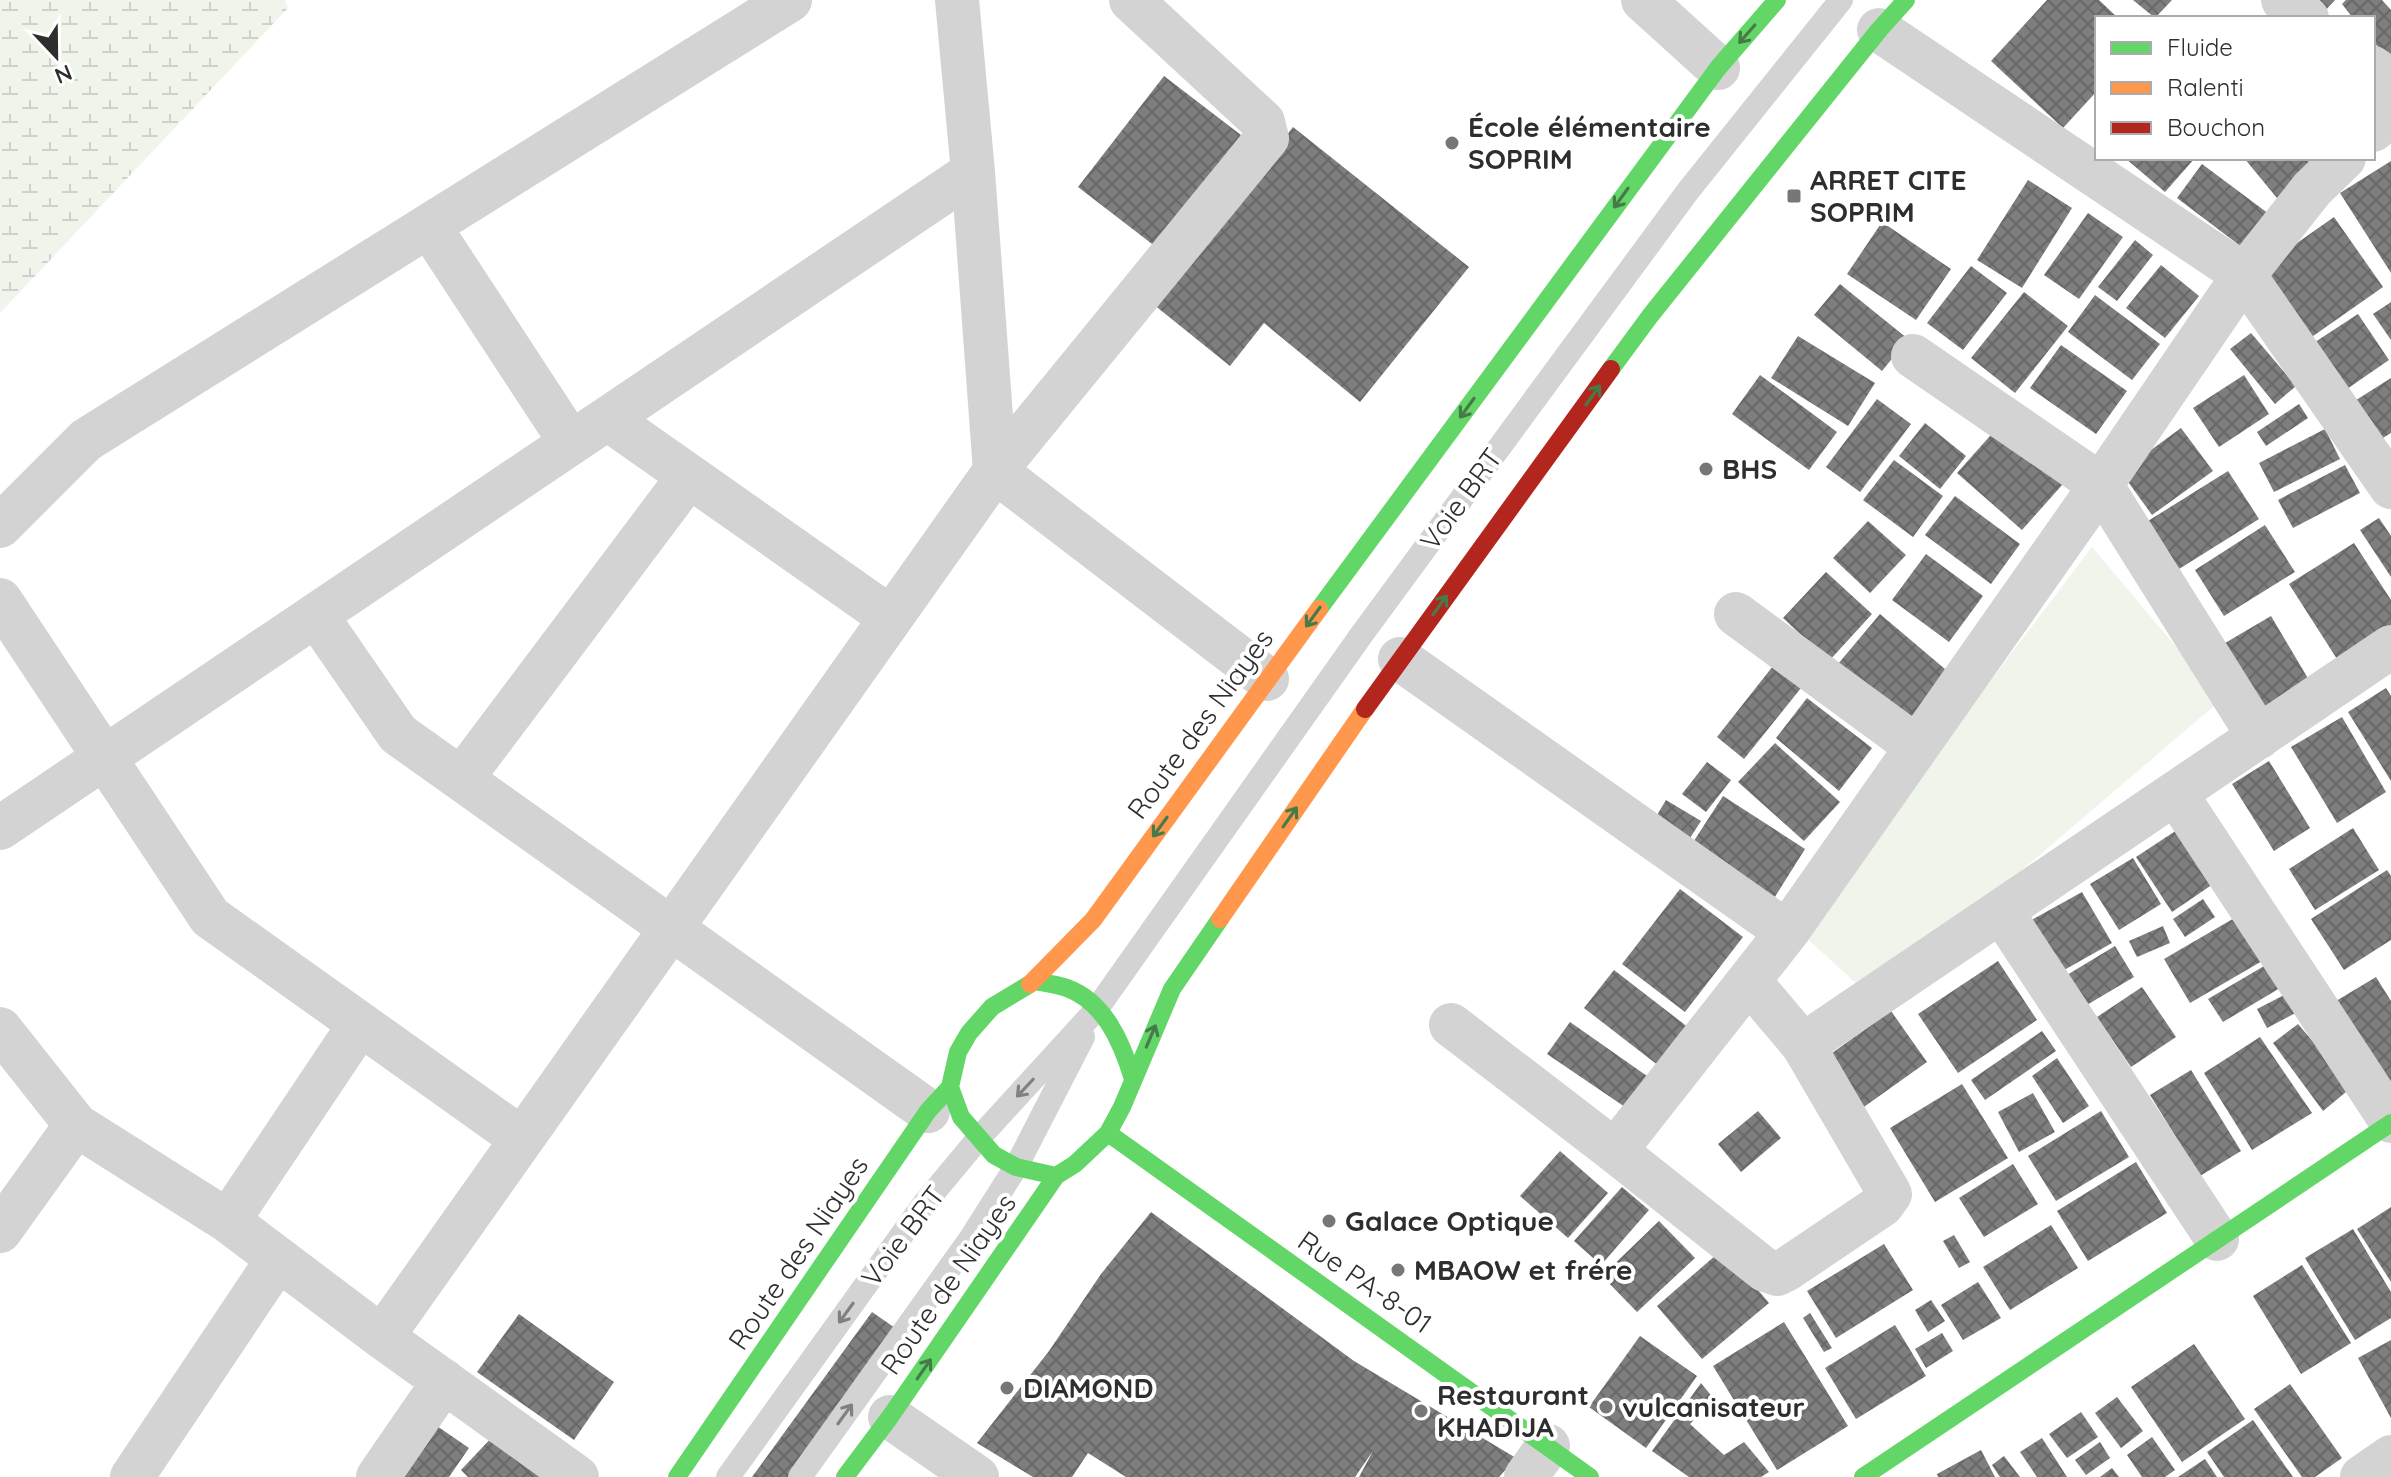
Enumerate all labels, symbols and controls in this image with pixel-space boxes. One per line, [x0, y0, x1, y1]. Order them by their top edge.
north arrow [16, 16, 96, 96]
legend [2095, 16, 2375, 160]
one-way arrow [1738, 24, 1756, 44]
text: Fluide [2167, 32, 2233, 62]
text: N [51, 59, 76, 91]
text: Ralenti [2167, 72, 2244, 102]
place label: École élémentaire SOPRIM [1468, 109, 1711, 176]
text: Bouchon [2167, 112, 2265, 142]
marker: École élémentaire SOPRIM [1443, 134, 1461, 152]
place label: ARRET CITE SOPRIM [1810, 162, 1967, 229]
one-way arrow [1613, 187, 1630, 209]
marker: ARRET CITE SOPRIM [1785, 187, 1803, 205]
one-way arrow [1585, 384, 1601, 406]
one-way arrow [1459, 396, 1475, 418]
street label: Voie BRT [1412, 441, 1509, 557]
place label: BHS [1722, 451, 1777, 486]
marker: BHS [1697, 460, 1715, 478]
one-way arrow [1432, 594, 1448, 616]
one-way arrow [1304, 606, 1321, 627]
street label: Route des Niayes [1119, 622, 1280, 825]
one-way arrow [1282, 807, 1298, 829]
one-way arrow [1152, 816, 1168, 838]
one-way arrow [1145, 1024, 1160, 1049]
one-way arrow [1015, 1078, 1034, 1098]
street label: Route des Niayes [720, 1149, 875, 1356]
street label: Voie BRT [853, 1178, 952, 1293]
street label: Route de Niayes [872, 1187, 1023, 1381]
place label: Galace Optique [1345, 1203, 1554, 1238]
marker: Galace Optique [1320, 1212, 1338, 1230]
street label: Rue PA-8-01 [1292, 1223, 1439, 1341]
place label: MBAOW et frére [1414, 1252, 1633, 1287]
marker: MBAOW et frére [1389, 1261, 1407, 1279]
one-way arrow [837, 1302, 854, 1323]
one-way arrow [916, 1358, 932, 1380]
place label: DIAMOND [1023, 1370, 1153, 1405]
place label: Restaurant KHADIJA [1437, 1377, 1589, 1444]
marker: DIAMOND [998, 1379, 1016, 1397]
place label: vulcanisateur [1622, 1389, 1805, 1424]
marker: vulcanisateur [1597, 1398, 1615, 1416]
marker: Restaurant KHADIJA [1412, 1402, 1430, 1420]
one-way arrow [837, 1403, 854, 1425]

